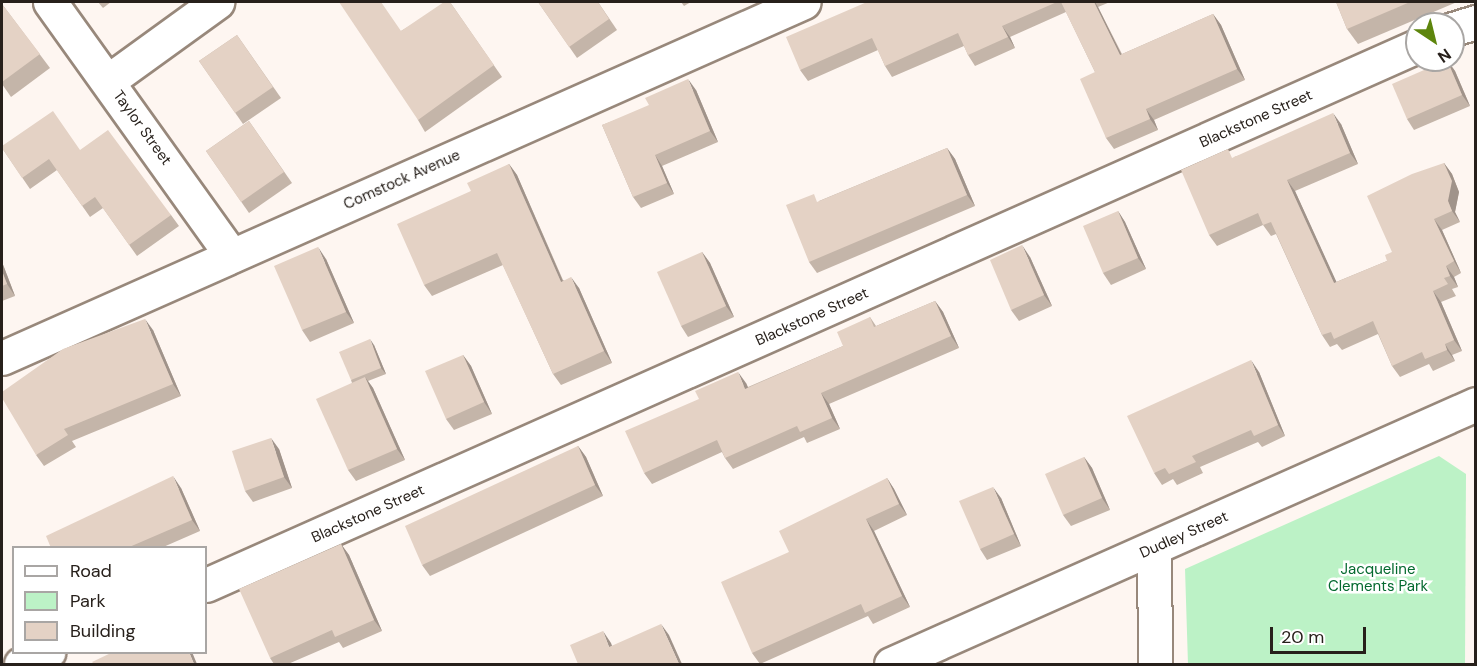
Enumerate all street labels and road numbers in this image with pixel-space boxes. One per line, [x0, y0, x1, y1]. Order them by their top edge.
street label: Blackstone Street [1197, 86, 1315, 152]
street label: Taylor Street [109, 87, 175, 169]
street label: Comstock Avenue [341, 146, 463, 214]
street label: Blackstone Street [753, 284, 871, 350]
street label: Blackstone Street [309, 481, 427, 547]
street label: Dudley Street [1137, 508, 1231, 562]

